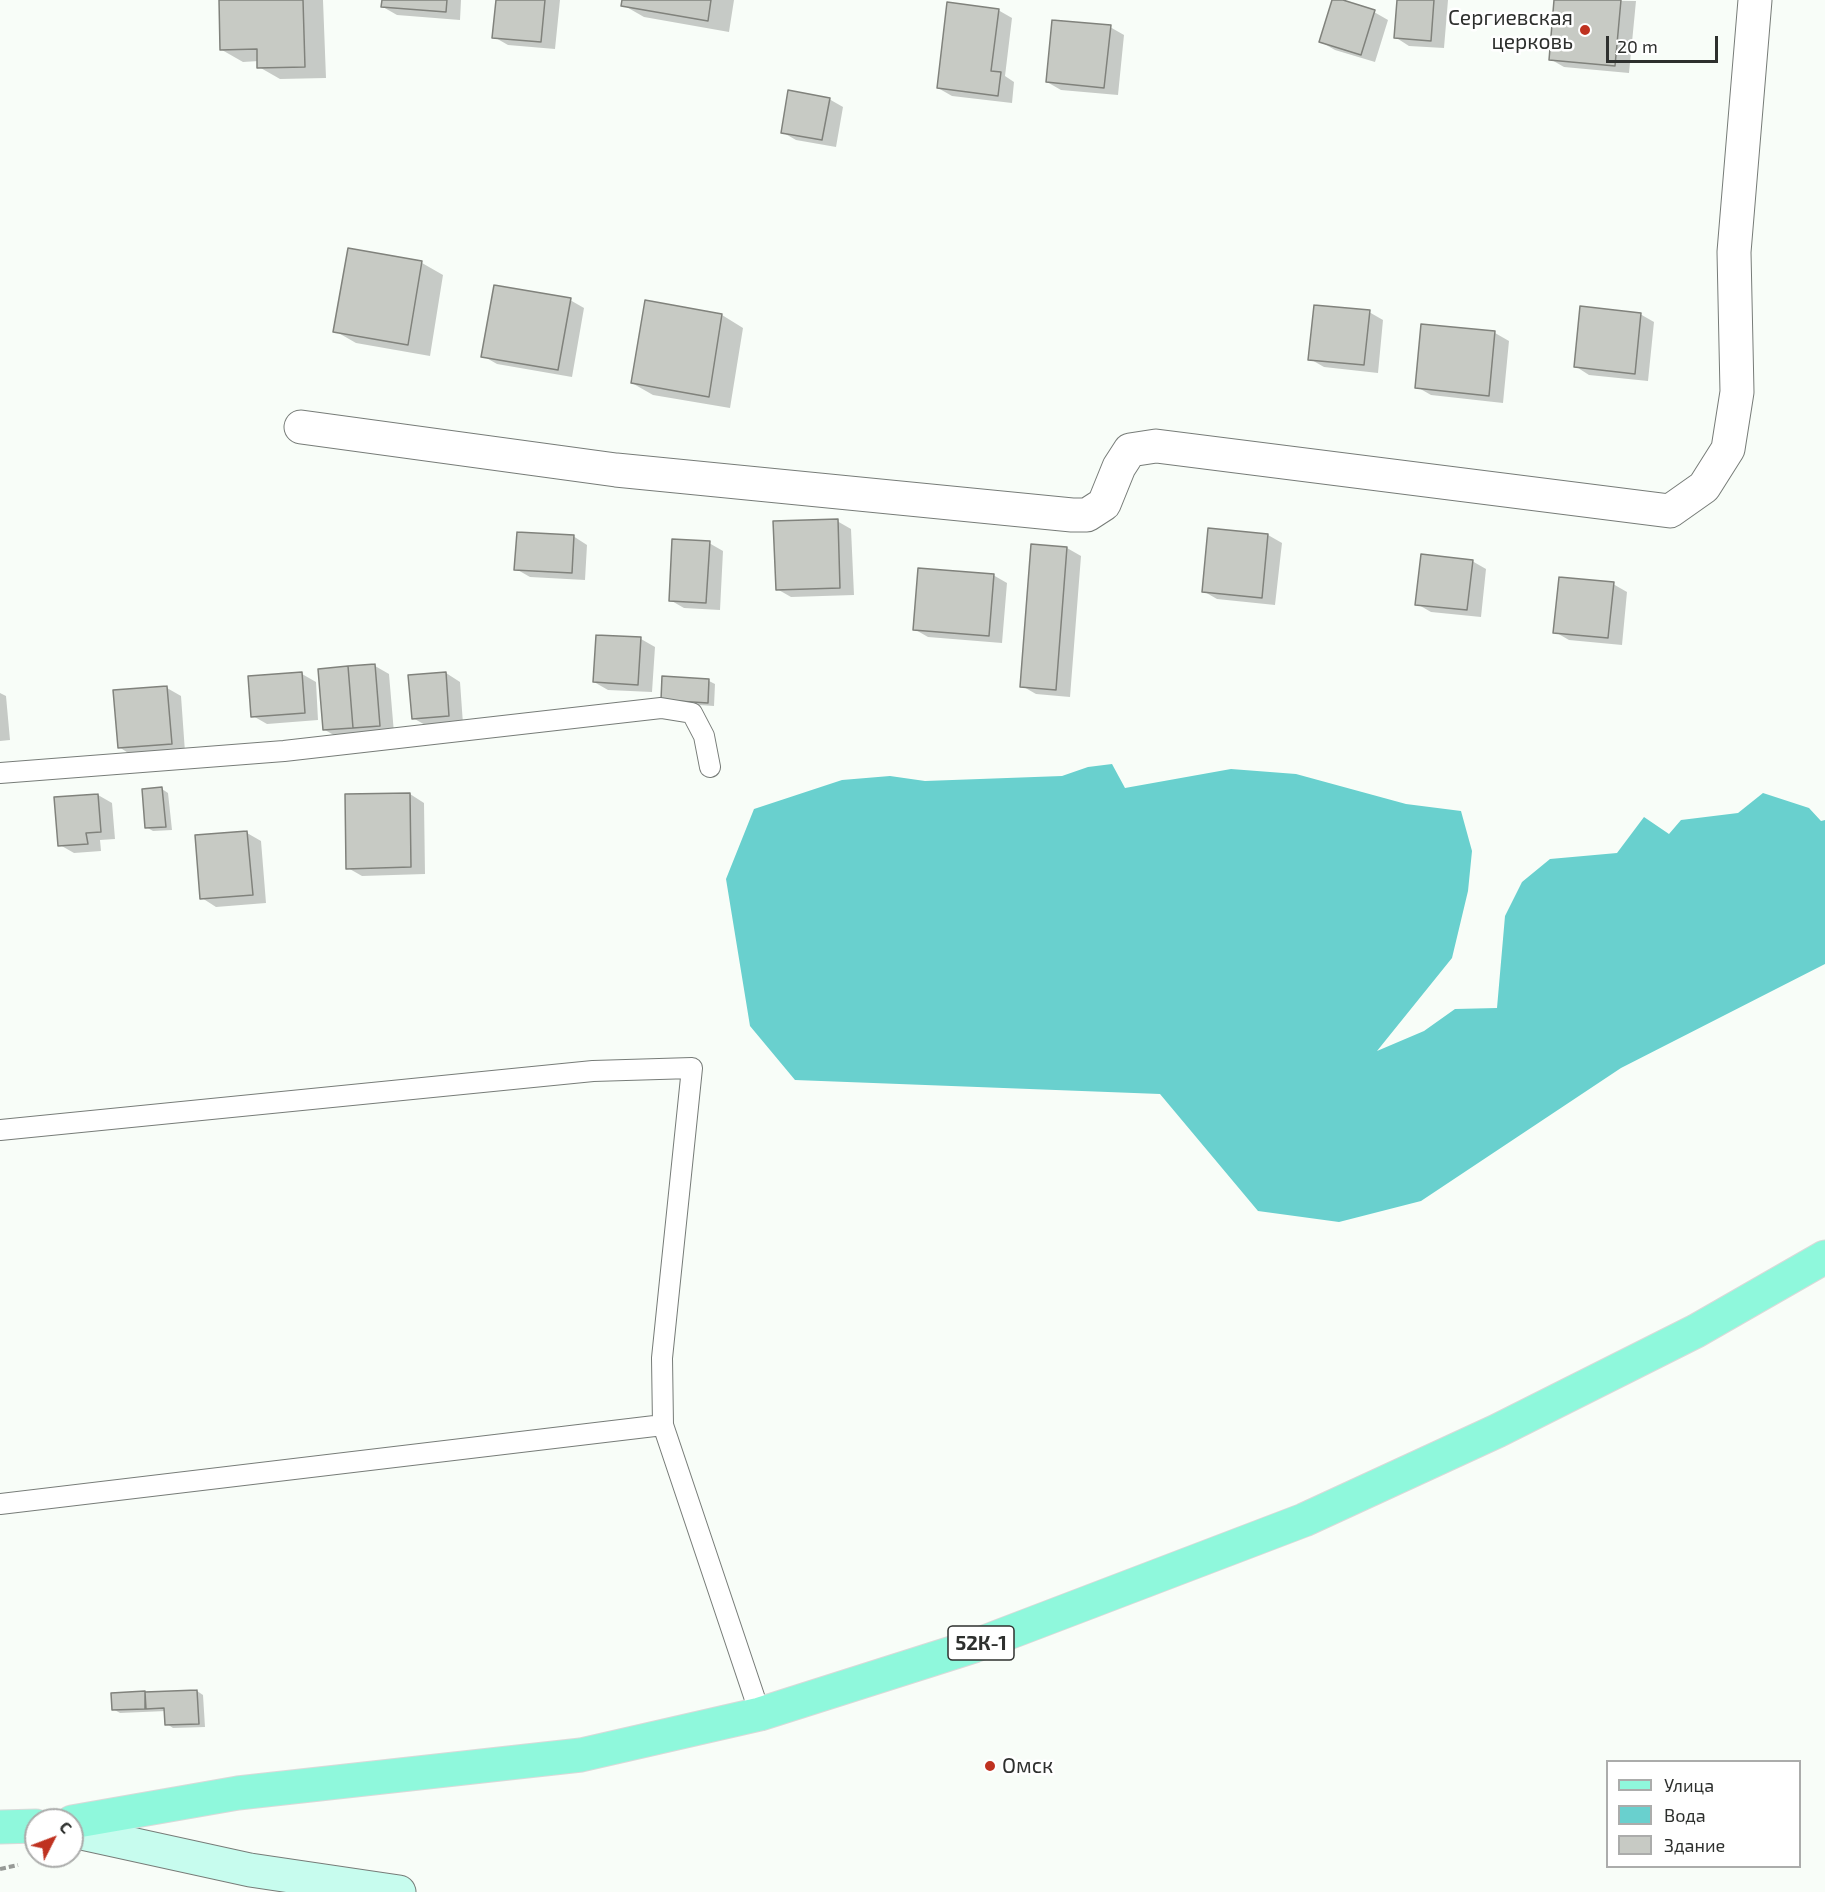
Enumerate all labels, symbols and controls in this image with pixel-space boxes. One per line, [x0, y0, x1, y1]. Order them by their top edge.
place label: Сергиевская церковь [1448, 5, 1573, 55]
marker: Сергиевская церковь [1578, 23, 1592, 37]
scale bar [1609, 24, 1722, 62]
text: 20 m [1617, 35, 1658, 57]
road number: 52К-1 [948, 1626, 1014, 1660]
place label: Омск [1002, 1753, 1053, 1779]
marker: Омск [983, 1759, 997, 1773]
legend [1606, 1760, 1801, 1868]
text: Улица [1664, 1774, 1714, 1796]
text: Вода [1664, 1804, 1706, 1826]
north arrow [24, 1808, 84, 1868]
text: С [56, 1817, 76, 1837]
text: Здание [1664, 1834, 1725, 1856]

